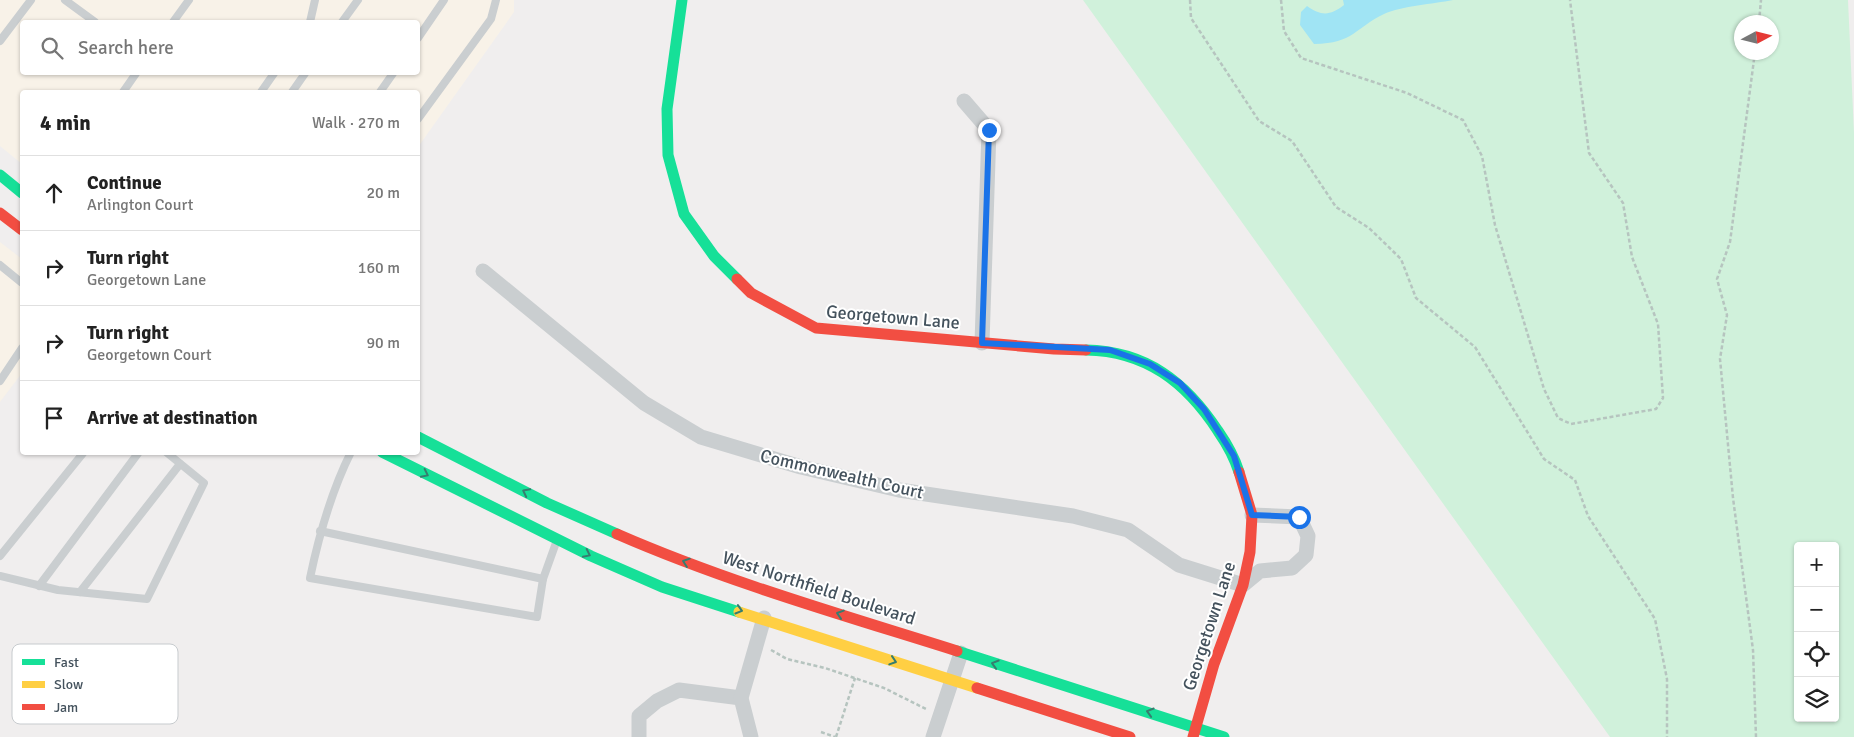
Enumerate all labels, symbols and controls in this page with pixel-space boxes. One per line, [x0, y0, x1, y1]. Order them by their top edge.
north arrow [1734, 15, 1779, 60]
search box [20, 20, 420, 75]
icon: search [38, 34, 66, 62]
text: Search here [78, 36, 174, 60]
text: 4 min [40, 110, 91, 136]
text: Walk · 270 m [312, 113, 400, 133]
route end [978, 119, 1001, 142]
text: Continue [87, 171, 162, 195]
icon: ahead [40, 179, 68, 207]
text: 20 m [366, 183, 400, 203]
text: Arlington Court [87, 195, 193, 215]
text: Turn right [87, 246, 169, 270]
icon: right [40, 254, 68, 282]
text: 160 m [358, 258, 400, 278]
text: Georgetown Lane [87, 270, 206, 290]
street label: Georgetown Lane [825, 300, 961, 334]
text: Turn right [87, 321, 169, 345]
icon: right [40, 329, 68, 357]
text: 90 m [366, 333, 400, 353]
text: Georgetown Court [87, 345, 212, 365]
icon: arrive [40, 404, 68, 432]
text: Arrive at destination [87, 406, 258, 430]
street label: Commonwealth Court [758, 445, 926, 503]
one-way arrow [420, 468, 429, 478]
one-way arrow [522, 488, 531, 498]
route start [1288, 506, 1311, 529]
map controls [1794, 542, 1839, 722]
button: + [1794, 542, 1839, 587]
street label: West Northfield Boulevard [720, 546, 918, 630]
one-way arrow [582, 547, 591, 558]
one-way arrow [682, 558, 691, 568]
street label: Georgetown Lane [1178, 559, 1240, 693]
button: − [1794, 587, 1839, 632]
one-way arrow [734, 605, 743, 615]
one-way arrow [836, 610, 845, 620]
button: locate [1794, 632, 1839, 677]
legend [12, 644, 178, 724]
text: Fast [54, 654, 79, 671]
one-way arrow [889, 655, 897, 665]
one-way arrow [991, 659, 999, 669]
text: Slow [54, 676, 83, 693]
button: layers [1794, 677, 1839, 722]
text: Jam [54, 699, 78, 716]
one-way arrow [1146, 708, 1154, 718]

